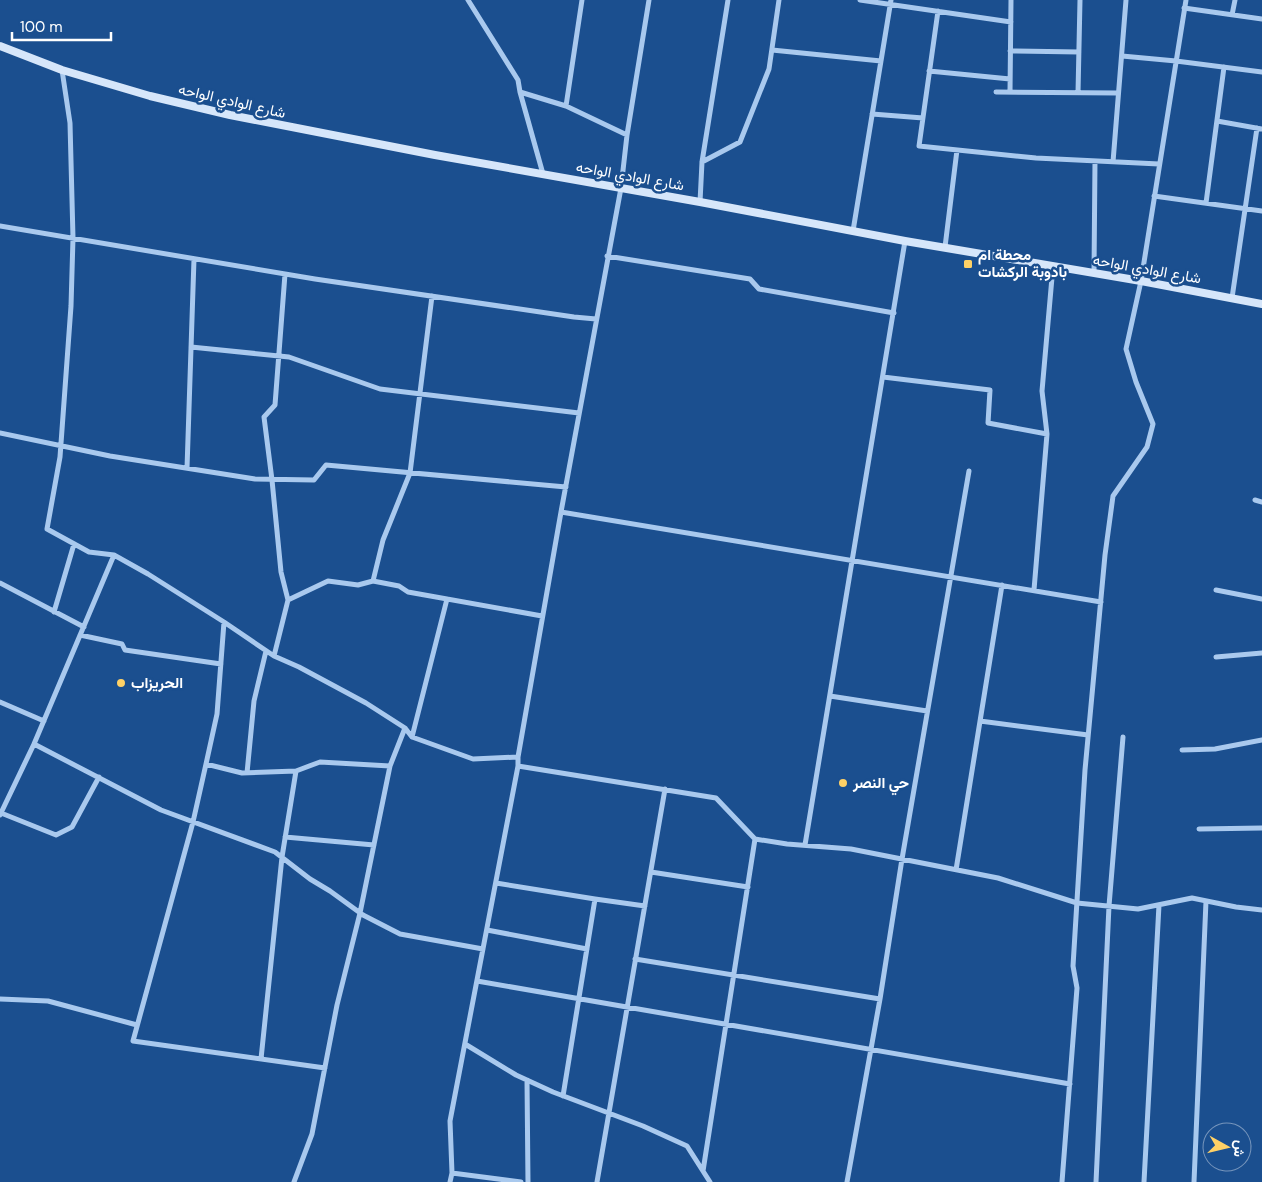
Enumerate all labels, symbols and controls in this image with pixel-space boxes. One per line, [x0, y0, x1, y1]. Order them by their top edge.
scale bar [12, 10, 111, 42]
text: 100 m [20, 17, 63, 37]
street label: شارع الوادي الواحه [176, 79, 288, 126]
street label: شارع الوادي الواحه [574, 157, 686, 198]
place label: محطة ام بادوبة الركشات [978, 245, 1067, 282]
street label: شارع الوادي الواحه [1091, 250, 1203, 291]
marker: محطة ام بادوبة الركشات [962, 258, 974, 270]
place label: الحريزاب [131, 673, 183, 693]
marker: الحريزاب [115, 677, 127, 689]
place label: حي النصر [852, 773, 909, 796]
marker: حي النصر [837, 777, 849, 789]
north arrow [1202, 1122, 1252, 1172]
text: ش [1230, 1139, 1250, 1159]

